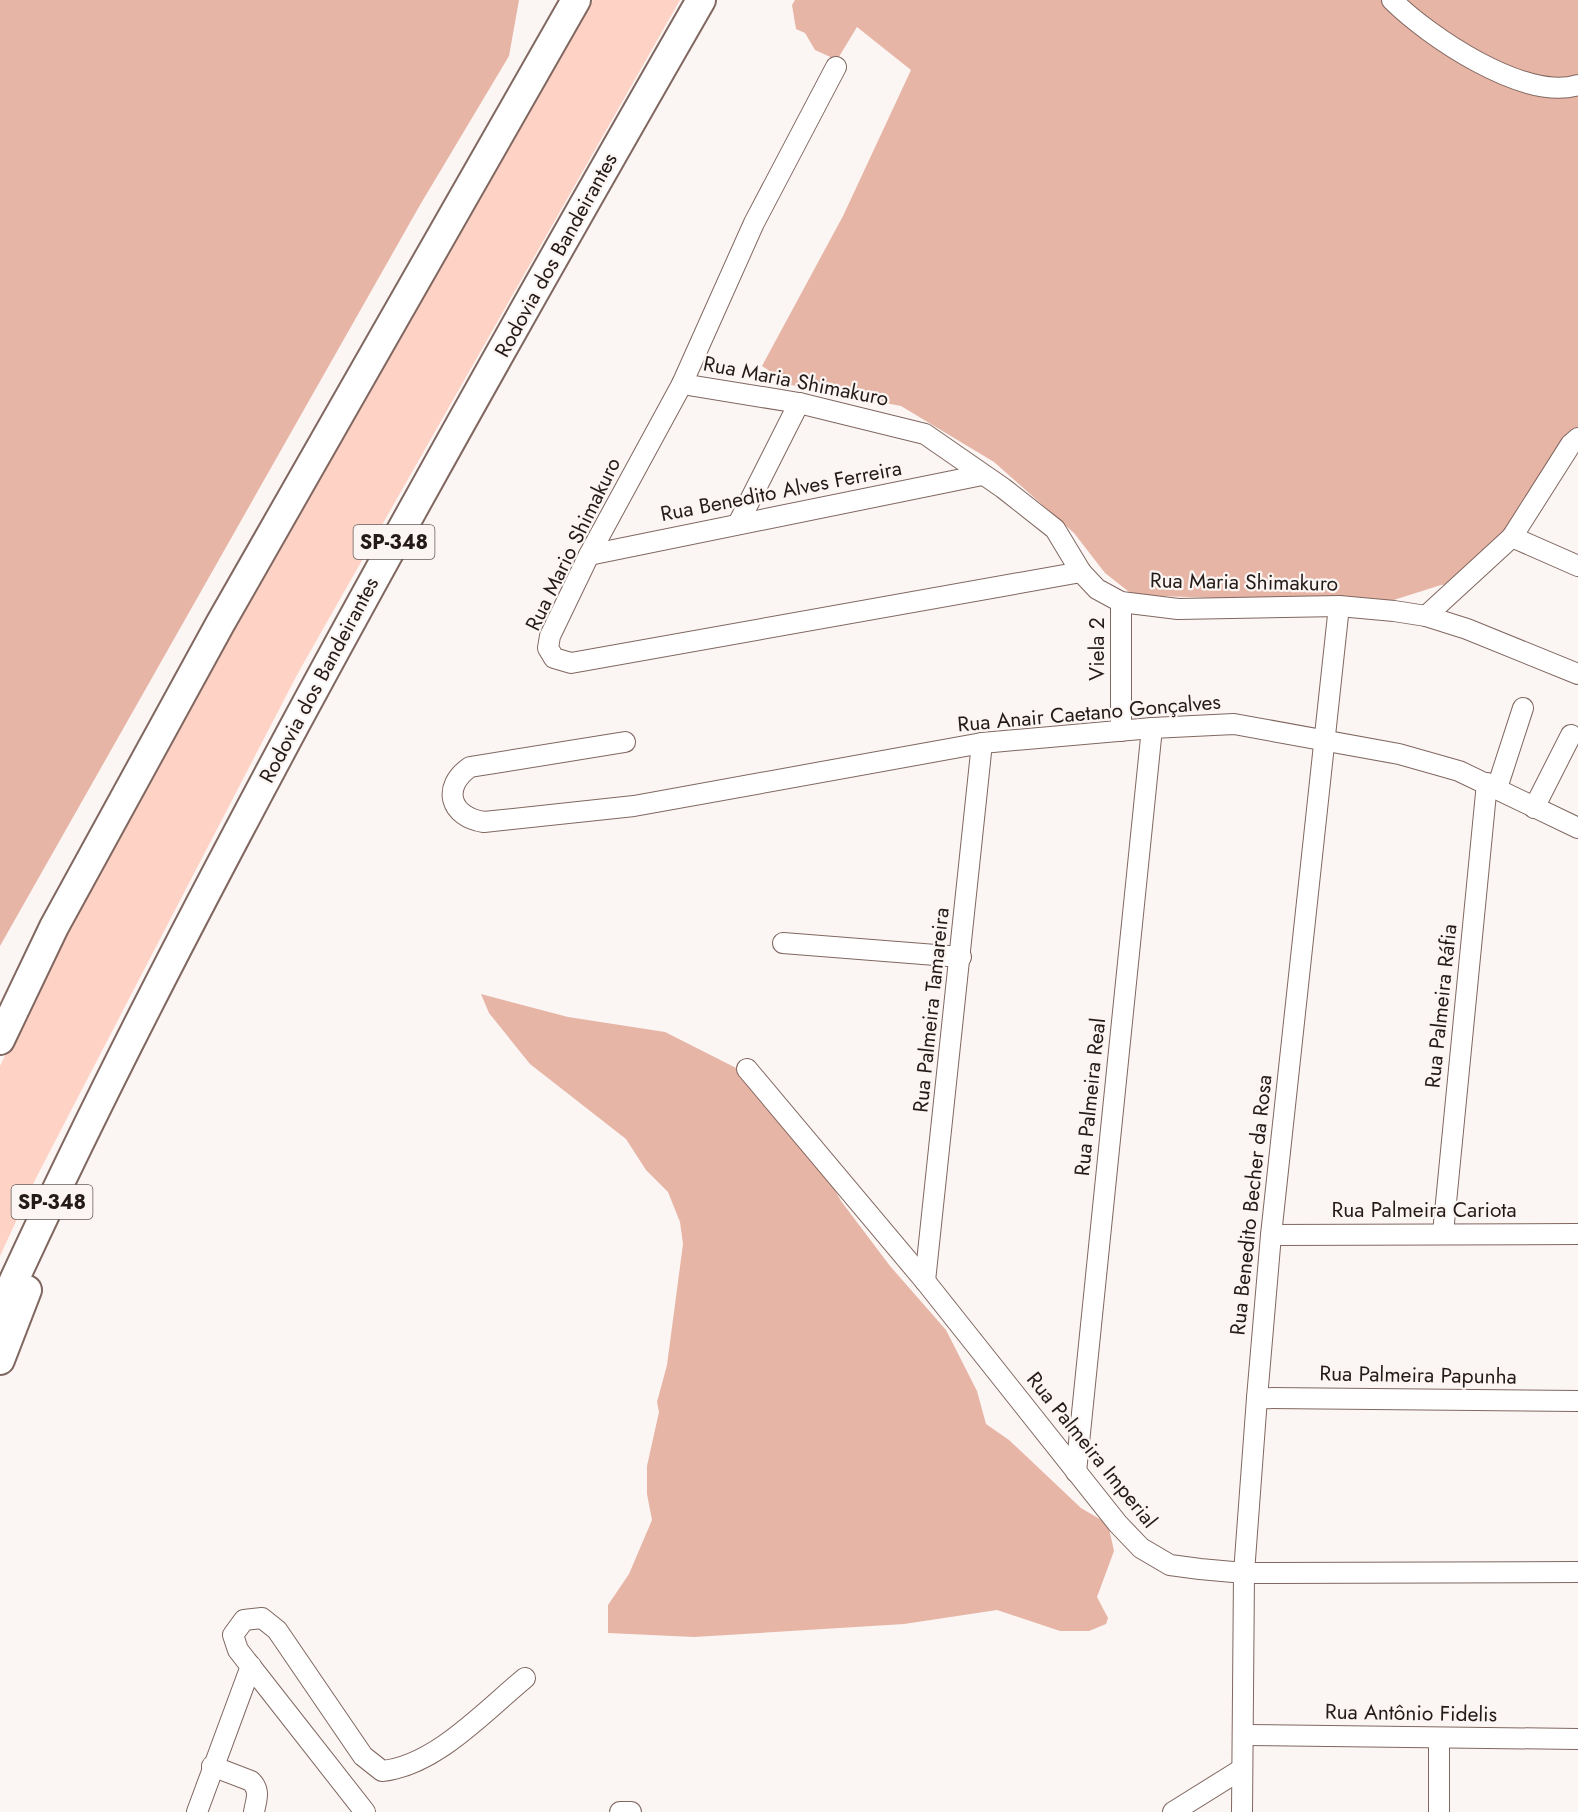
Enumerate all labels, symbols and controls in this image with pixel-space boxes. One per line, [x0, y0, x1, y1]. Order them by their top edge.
street label: Rodovia dos Bandeirantes [487, 147, 625, 363]
street label: Rua Maria Shimakuro [701, 348, 891, 414]
street label: Rua Mario Shimakuro [518, 452, 628, 636]
street label: Rua Benedito Alves Ferreira [658, 453, 904, 529]
road number: SP-348 [354, 525, 434, 559]
street label: Rua Maria Shimakuro [1150, 565, 1338, 599]
street label: Rodovia dos Bandeirantes [252, 572, 386, 788]
street label: Viela 2 [1082, 617, 1112, 681]
street label: Rua Anair Caetano Gonçalves [956, 687, 1222, 739]
street label: Rua Palmeira Tamareira [905, 906, 957, 1114]
street label: Rua Palmeira Ráfia [1417, 923, 1465, 1089]
street label: Rua Palmeira Real [1067, 1016, 1113, 1178]
street label: Rua Benedito Becher da Rosa [1222, 1073, 1280, 1337]
road number: SP-348 [11, 1185, 92, 1219]
street label: Rua Palmeira Cariota [1331, 1195, 1517, 1225]
street label: Rua Palmeira Papunha [1319, 1358, 1517, 1392]
street label: Rua Palmeira Imperial [1020, 1365, 1164, 1535]
street label: Rua Antônio Fidelis [1325, 1696, 1497, 1730]

